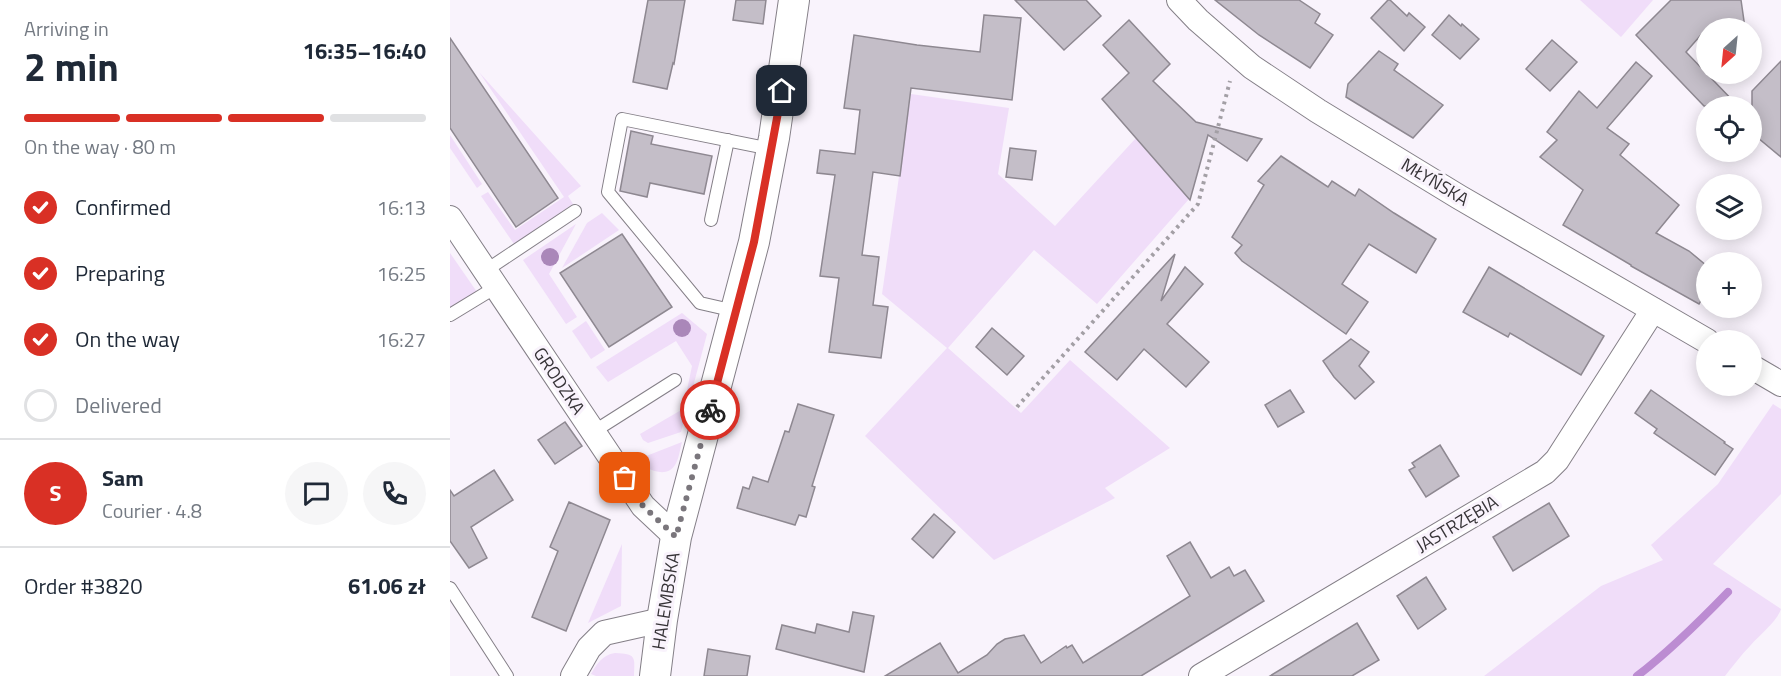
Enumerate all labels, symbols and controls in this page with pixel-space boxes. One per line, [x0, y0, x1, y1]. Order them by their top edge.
text: Arriving in [24, 13, 109, 44]
north arrow [1696, 18, 1762, 84]
map controls [1696, 18, 1762, 396]
text: 16:35–16:40 [303, 34, 426, 68]
text: 2 min [24, 37, 119, 96]
pin [756, 65, 807, 116]
icon: home [765, 74, 798, 107]
button: locate [1696, 96, 1762, 162]
text: On the way · 80 m [24, 131, 176, 162]
street label: MŁYŃSKA [1396, 151, 1474, 213]
button: layers [1696, 174, 1762, 240]
text: Confirmed [75, 190, 171, 224]
icon: check [24, 191, 57, 224]
text: 16:13 [377, 192, 426, 223]
button: + [1696, 252, 1762, 318]
text: Preparing [75, 256, 165, 290]
icon: check [24, 257, 57, 290]
text: 16:25 [377, 258, 426, 289]
text: On the way [75, 322, 180, 356]
icon: check [24, 323, 57, 356]
text: 16:27 [377, 324, 426, 355]
button: − [1696, 330, 1762, 396]
street label: GRODZKA [527, 342, 592, 420]
courier [680, 380, 740, 440]
text: Delivered [75, 388, 162, 422]
icon: bike [694, 394, 727, 427]
pin [599, 452, 650, 503]
text: Sam [102, 461, 144, 495]
icon: bag [608, 461, 641, 494]
button: chat [285, 462, 348, 525]
button: phone [363, 462, 426, 525]
text: S [50, 476, 61, 510]
street label: JASTRZĘBIA [1410, 488, 1503, 559]
text: Courier · 4.8 [102, 495, 202, 526]
street label: HALEMBSKA [644, 550, 687, 652]
text: Order #3820 [24, 569, 143, 603]
text: 61.06 zł [348, 569, 426, 603]

